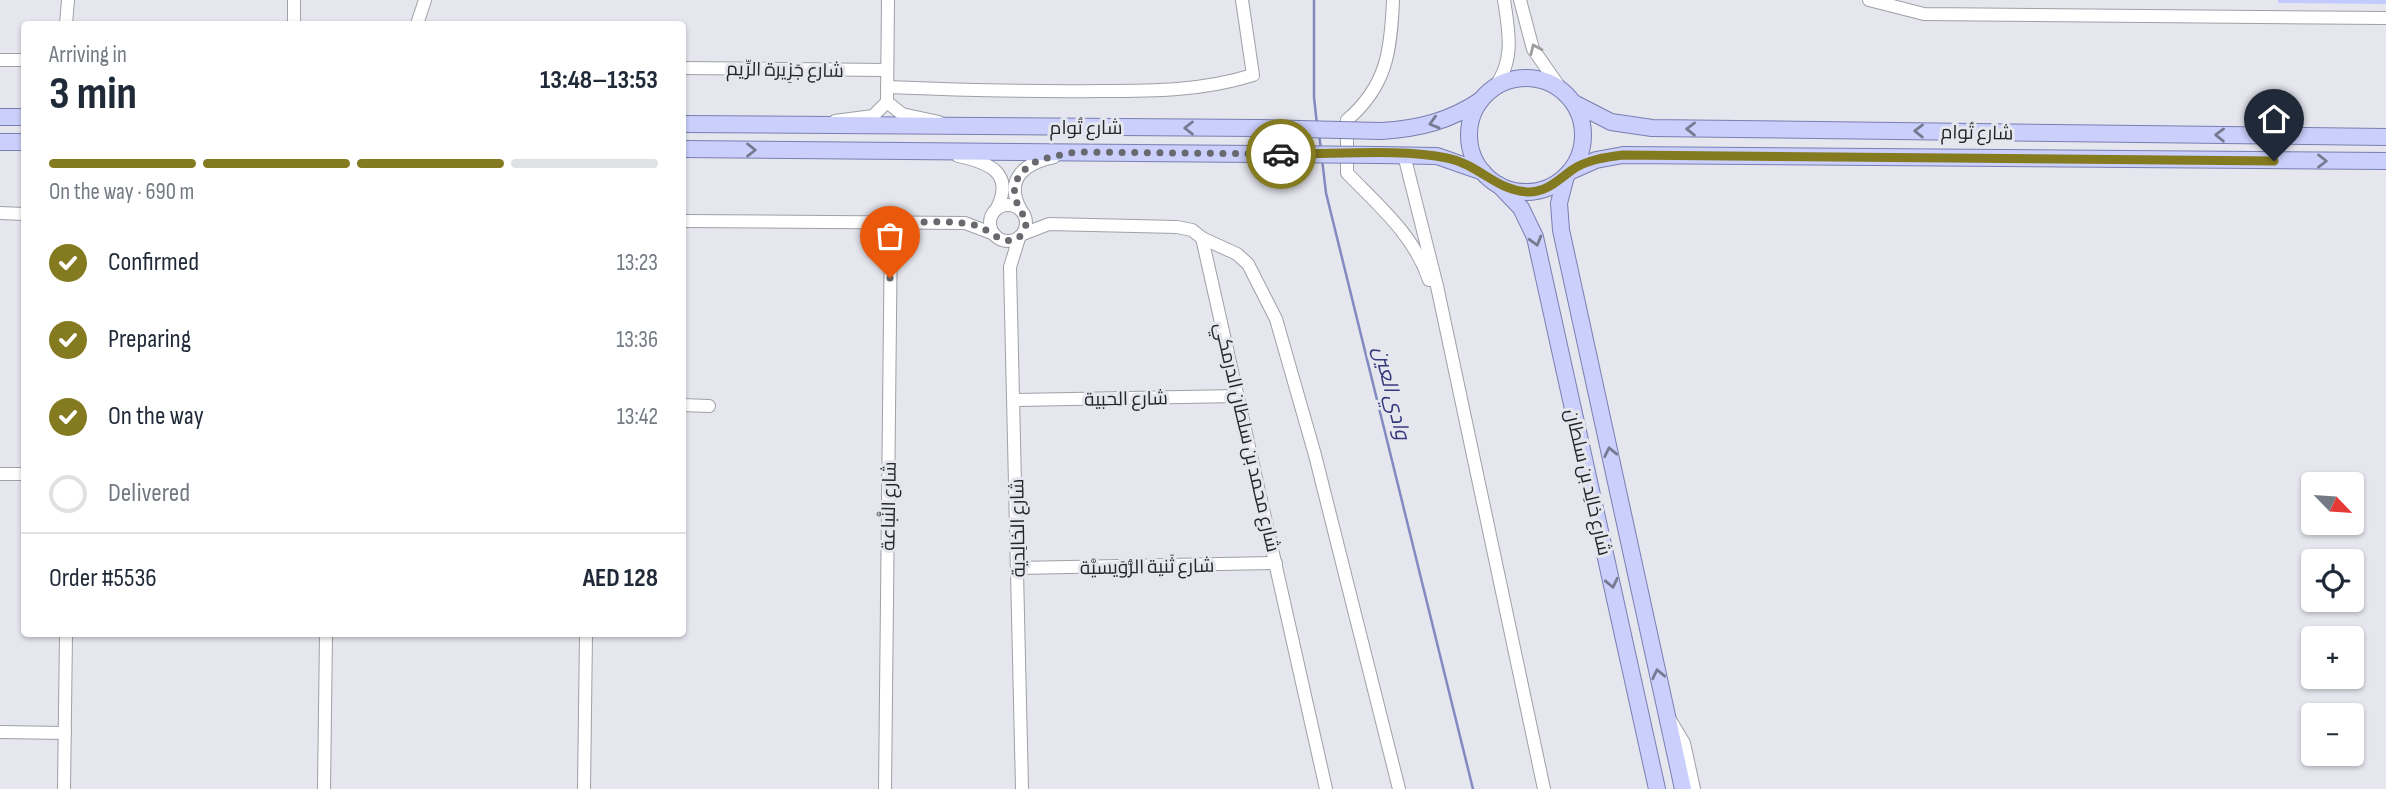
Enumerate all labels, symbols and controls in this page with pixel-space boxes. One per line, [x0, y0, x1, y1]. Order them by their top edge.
text: Arriving in [49, 41, 127, 69]
one-way arrow [1529, 44, 1543, 56]
street label: شارع جَزِيرة الرِّيم [726, 58, 844, 84]
text: 13:48–13:53 [540, 65, 658, 96]
text: 3 min [49, 67, 137, 122]
pin [2244, 89, 2304, 161]
icon: home [2255, 100, 2293, 138]
one-way arrow [1429, 114, 1441, 129]
street label: شارع تُوام [1050, 117, 1122, 141]
courier [1246, 119, 1316, 189]
one-way arrow [1184, 120, 1194, 136]
one-way arrow [1686, 121, 1696, 137]
street label: شارع تُوام [1940, 121, 2014, 147]
one-way arrow [1913, 123, 1924, 139]
one-way arrow [2214, 127, 2225, 143]
icon: car [1262, 135, 1300, 173]
one-way arrow [746, 142, 756, 158]
one-way arrow [2318, 153, 2328, 169]
text: On the way · 690 m [49, 178, 194, 206]
pin [860, 206, 920, 278]
icon: bag [871, 217, 909, 255]
one-way arrow [1527, 235, 1542, 247]
icon: check [49, 244, 87, 282]
text: Confirmed [108, 247, 199, 278]
text: 13:23 [617, 249, 658, 277]
street label: شارع محمد بن سلطان الدرمكي [1207, 320, 1284, 555]
icon: check [49, 321, 87, 359]
text: Preparing [108, 324, 191, 355]
text: 13:36 [616, 326, 658, 354]
water label: وادي العين [1364, 344, 1416, 445]
street label: شارع الحبية [1084, 387, 1168, 413]
icon: check [49, 398, 87, 436]
text: On the way [108, 401, 204, 432]
text: 13:42 [617, 403, 658, 431]
street label: شارع خالِد بن سلطان [1559, 407, 1616, 558]
one-way arrow [1604, 446, 1619, 458]
street label: شارع النَّباعة [876, 461, 903, 551]
north arrow [2301, 472, 2364, 536]
map controls [2301, 472, 2364, 766]
text: Delivered [108, 478, 190, 509]
street label: شارع الخالِدية [1006, 478, 1032, 578]
button: locate [2301, 549, 2364, 612]
street label: شارع ثَنية الرُّوَيسيَّة [1080, 554, 1214, 581]
text: Order #5536 [49, 563, 157, 594]
text: AED 128 [583, 563, 658, 594]
one-way arrow [1603, 577, 1618, 589]
button: + [2301, 626, 2364, 689]
one-way arrow [1652, 668, 1667, 680]
button: − [2301, 703, 2364, 766]

